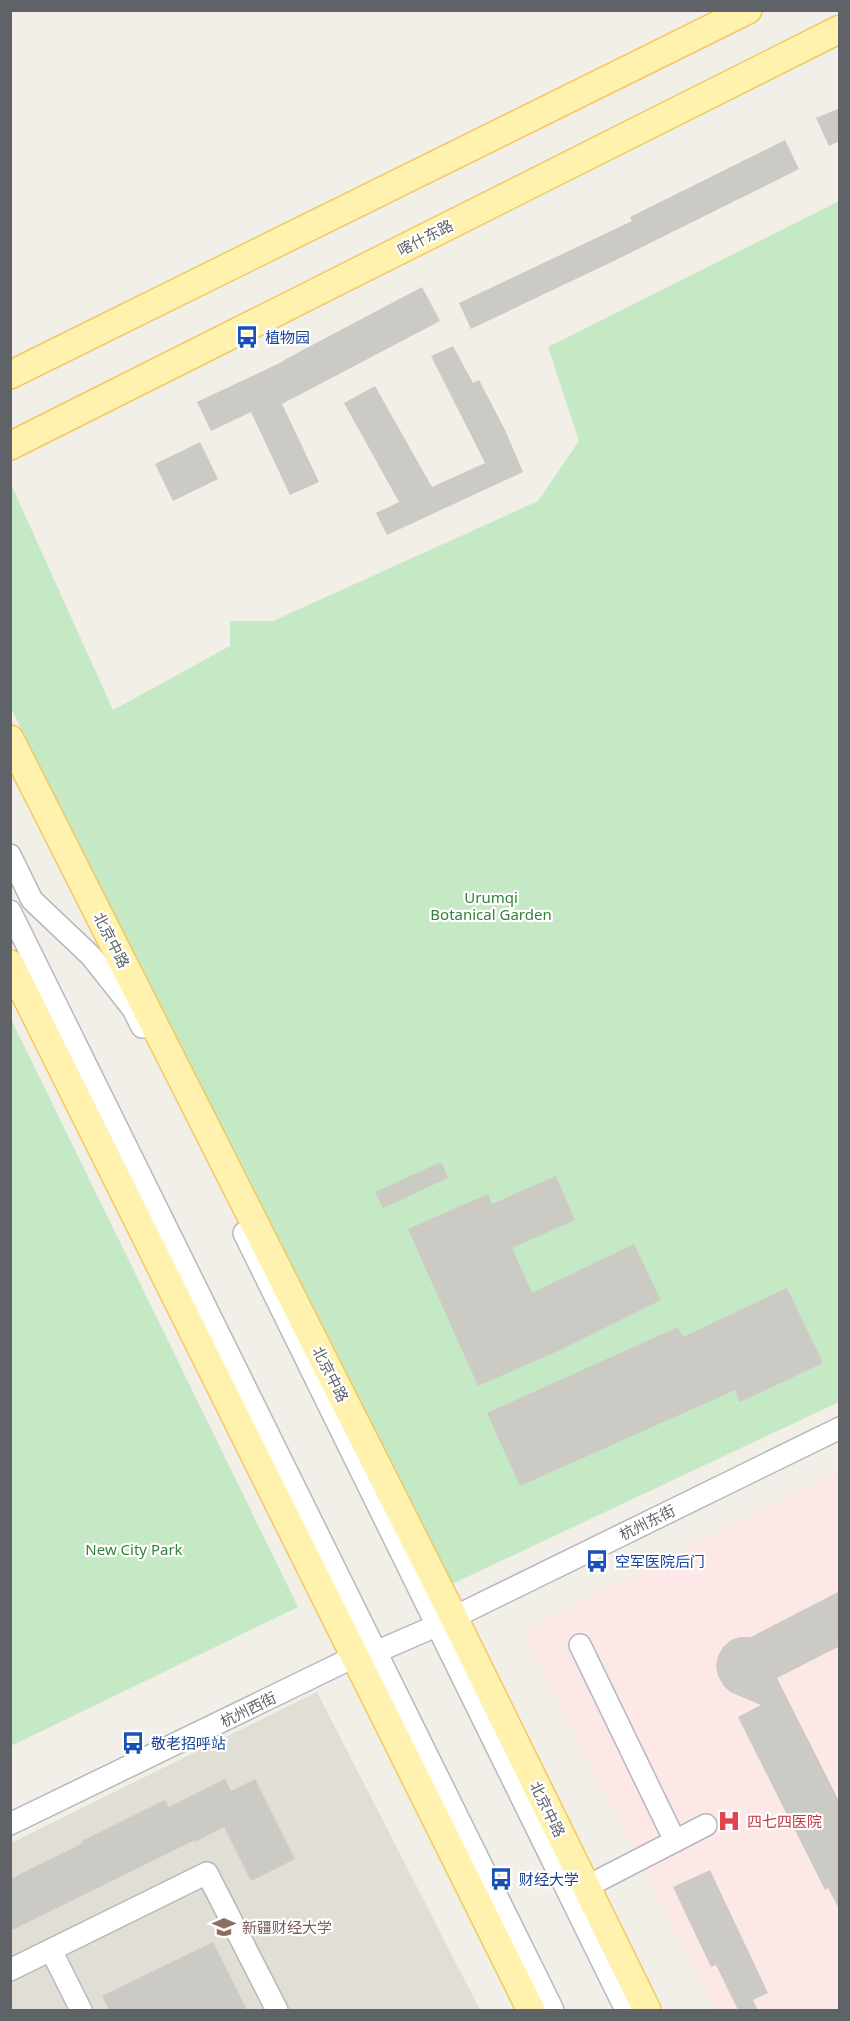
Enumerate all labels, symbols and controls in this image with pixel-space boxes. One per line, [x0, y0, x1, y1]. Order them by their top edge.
street label: 喀什东路 [394, 214, 456, 260]
bus stop icon: 植物园 [234, 324, 260, 350]
place label: 植物园 [265, 327, 310, 347]
park label: Urumqi Botanical Garden [430, 887, 552, 924]
street label: 北京中路 [89, 909, 135, 971]
street label: 北京中路 [308, 1343, 354, 1405]
street label: 杭州东街 [616, 1500, 678, 1544]
park label: New City Park [85, 1539, 183, 1559]
bus stop icon: 空军医院后门 [584, 1548, 610, 1574]
place label: 空军医院后门 [615, 1551, 705, 1571]
street label: 杭州西街 [217, 1687, 279, 1731]
bus stop icon: 敬老招呼站 [120, 1730, 146, 1756]
place label: 敬老招呼站 [151, 1733, 226, 1753]
street label: 北京中路 [526, 1778, 570, 1840]
hospital icon: 四七四医院 [716, 1808, 742, 1834]
place label: 四七四医院 [747, 1811, 822, 1831]
bus stop icon: 财经大学 [488, 1866, 514, 1892]
place label: 财经大学 [519, 1869, 579, 1889]
school or university icon: 新疆财经大学 [211, 1914, 237, 1940]
place label: 新疆财经大学 [242, 1917, 332, 1937]

